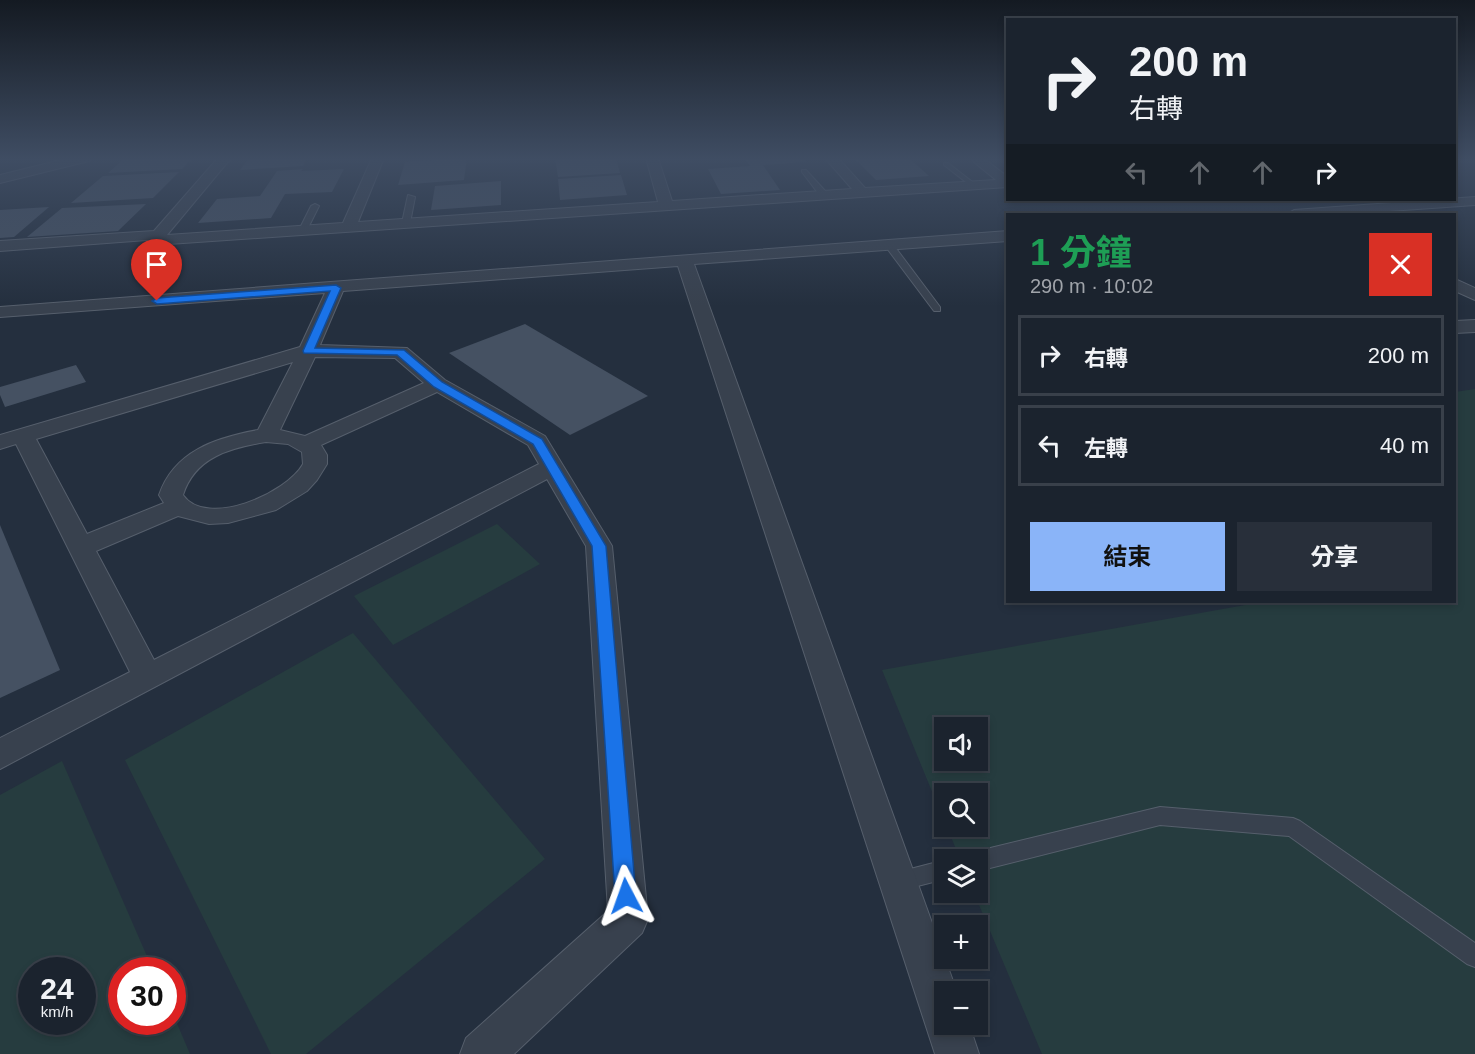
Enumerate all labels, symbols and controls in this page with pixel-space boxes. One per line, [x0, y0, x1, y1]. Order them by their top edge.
text: 200 m [1129, 38, 1248, 85]
icon: right [1030, 42, 1108, 120]
text: 右轉 [1129, 94, 1183, 124]
icon: left [1120, 156, 1153, 189]
icon: ahead [1183, 156, 1216, 189]
icon: ahead [1246, 156, 1279, 189]
icon: right [1309, 156, 1342, 189]
text: 1 分鐘 [1030, 232, 1132, 273]
button: close [1369, 233, 1432, 296]
pin [131, 239, 182, 301]
icon: arrive [140, 248, 173, 281]
text: 290 m · 10:02 [1030, 275, 1153, 297]
icon: right [1033, 339, 1066, 372]
text: 200 m [1368, 343, 1429, 368]
text: 右轉 [1084, 346, 1128, 371]
icon: left [1033, 429, 1066, 462]
text: 40 m [1380, 433, 1429, 458]
text: 左轉 [1084, 436, 1128, 461]
button: 結束 [1030, 522, 1225, 591]
button: 分享 [1237, 522, 1432, 591]
map controls [934, 717, 988, 1035]
button: sound [934, 717, 988, 771]
button: search [934, 783, 988, 837]
button: layers [934, 849, 988, 903]
position arrow [594, 864, 658, 928]
button: + [934, 915, 988, 969]
speed limit sign: 30 [108, 957, 186, 1035]
text: 24 [40, 972, 74, 1005]
button: − [934, 981, 988, 1035]
text: km/h [41, 1003, 73, 1020]

